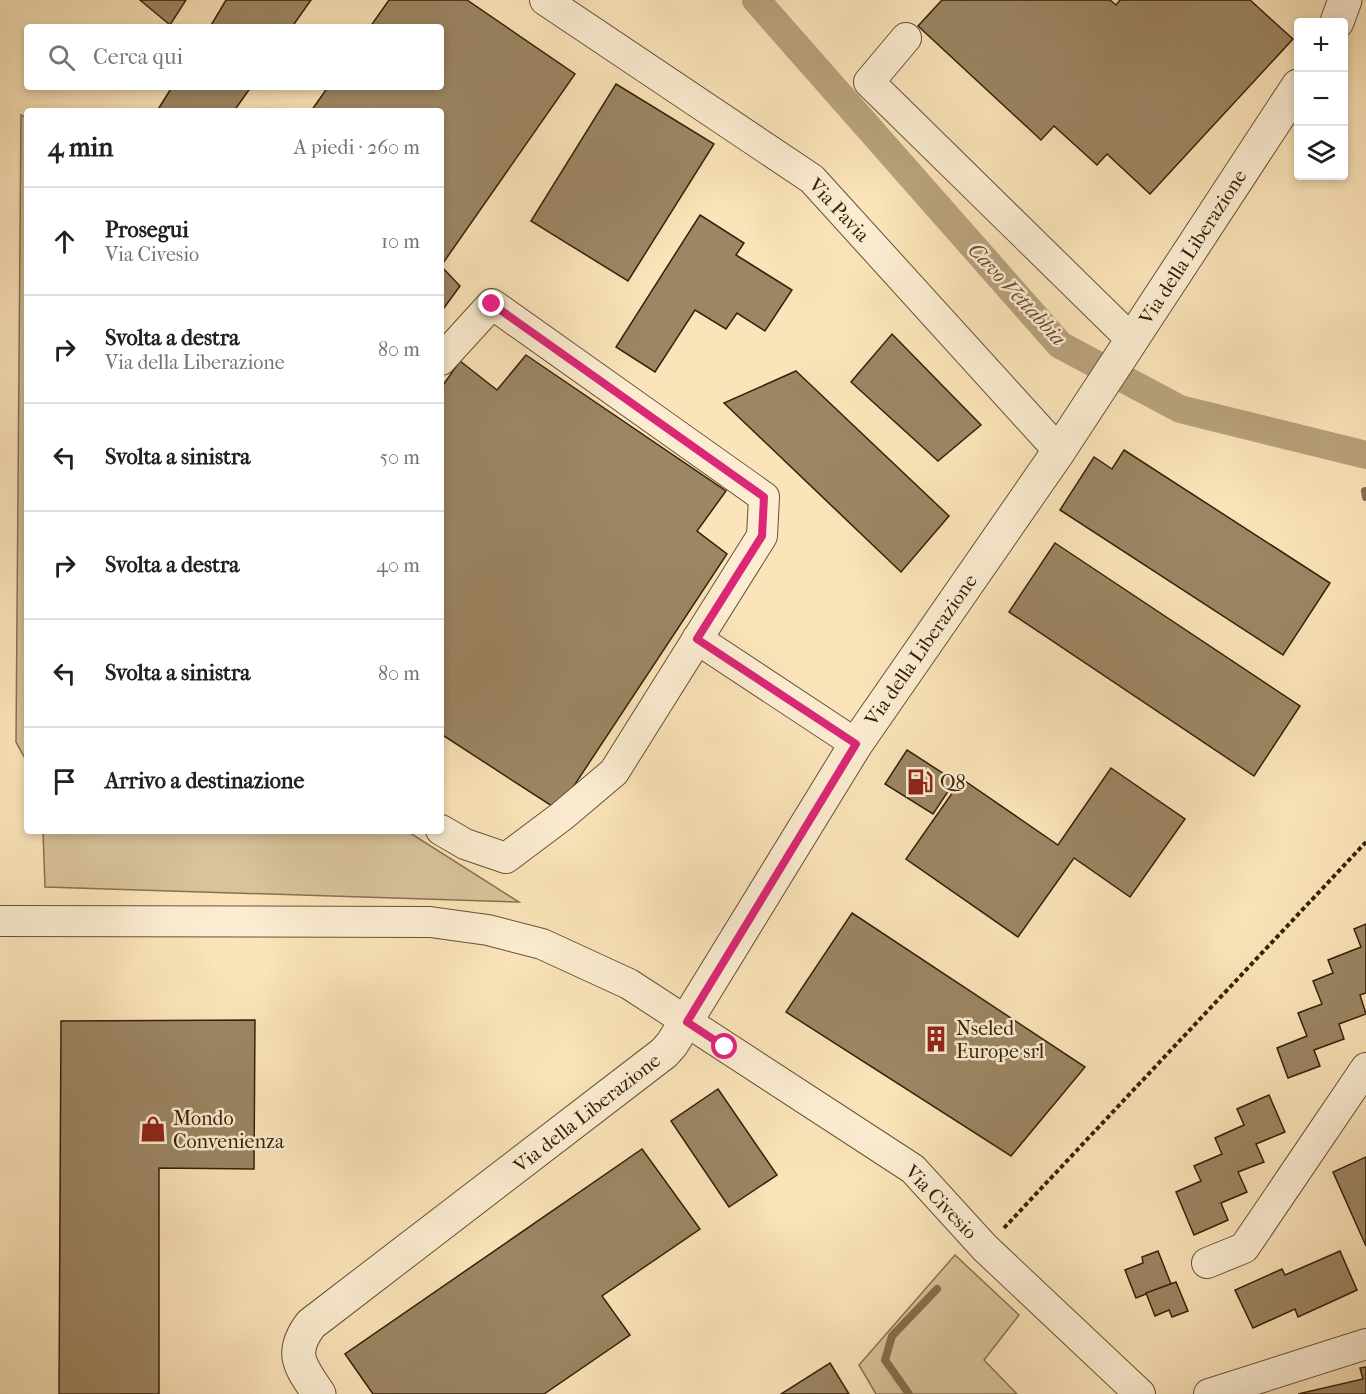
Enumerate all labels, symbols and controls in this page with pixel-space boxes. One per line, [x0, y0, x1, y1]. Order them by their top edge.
map controls [1294, 18, 1348, 180]
button: + [1294, 18, 1348, 72]
search box [24, 24, 444, 90]
icon: search [45, 41, 78, 74]
text: Cerca qui [93, 44, 183, 70]
button: − [1294, 72, 1348, 126]
button: layers [1294, 126, 1348, 180]
text: 4 min [48, 132, 113, 163]
text: A piedi · 260 m [294, 136, 420, 159]
street label: Via della Liberazione [1134, 165, 1252, 329]
street label: Via Pavia [803, 173, 875, 247]
text: Prosegui [105, 217, 189, 243]
icon: ahead [48, 225, 81, 258]
text: 10 m [381, 230, 420, 253]
water label: Cavo Vettabbia [963, 238, 1071, 350]
text: Via Civesio [105, 243, 199, 266]
route end [478, 290, 504, 316]
text: Svolta a destra [105, 325, 239, 351]
icon: right [48, 333, 81, 366]
text: 80 m [378, 338, 420, 361]
text: Via della Liberazione [105, 351, 285, 374]
icon: left [48, 441, 81, 474]
text: Svolta a sinistra [105, 444, 250, 470]
text: 50 m [379, 446, 420, 469]
icon: right [48, 549, 81, 582]
text: Svolta a destra [105, 552, 239, 578]
text: 40 m [376, 554, 420, 577]
street label: Via della Liberazione [859, 570, 982, 731]
icon: left [48, 657, 81, 690]
text: Svolta a sinistra [105, 660, 250, 686]
text: 80 m [378, 662, 420, 685]
icon: arrive [48, 765, 81, 798]
fuel station icon: Q8 [905, 767, 935, 797]
text: Arrivo a destinazione [105, 768, 304, 794]
place label: Q8 [940, 771, 965, 794]
place label: Nseled Europe srl [956, 1017, 1045, 1063]
building icon: Nseled Europe srl [921, 1024, 951, 1054]
route start [711, 1033, 737, 1059]
street label: Via della Liberazione [508, 1049, 665, 1178]
place label: Mondo Convenienza [173, 1107, 285, 1153]
shop icon: Mondo Convenienza [138, 1114, 168, 1144]
street label: Via Civesio [899, 1159, 982, 1244]

